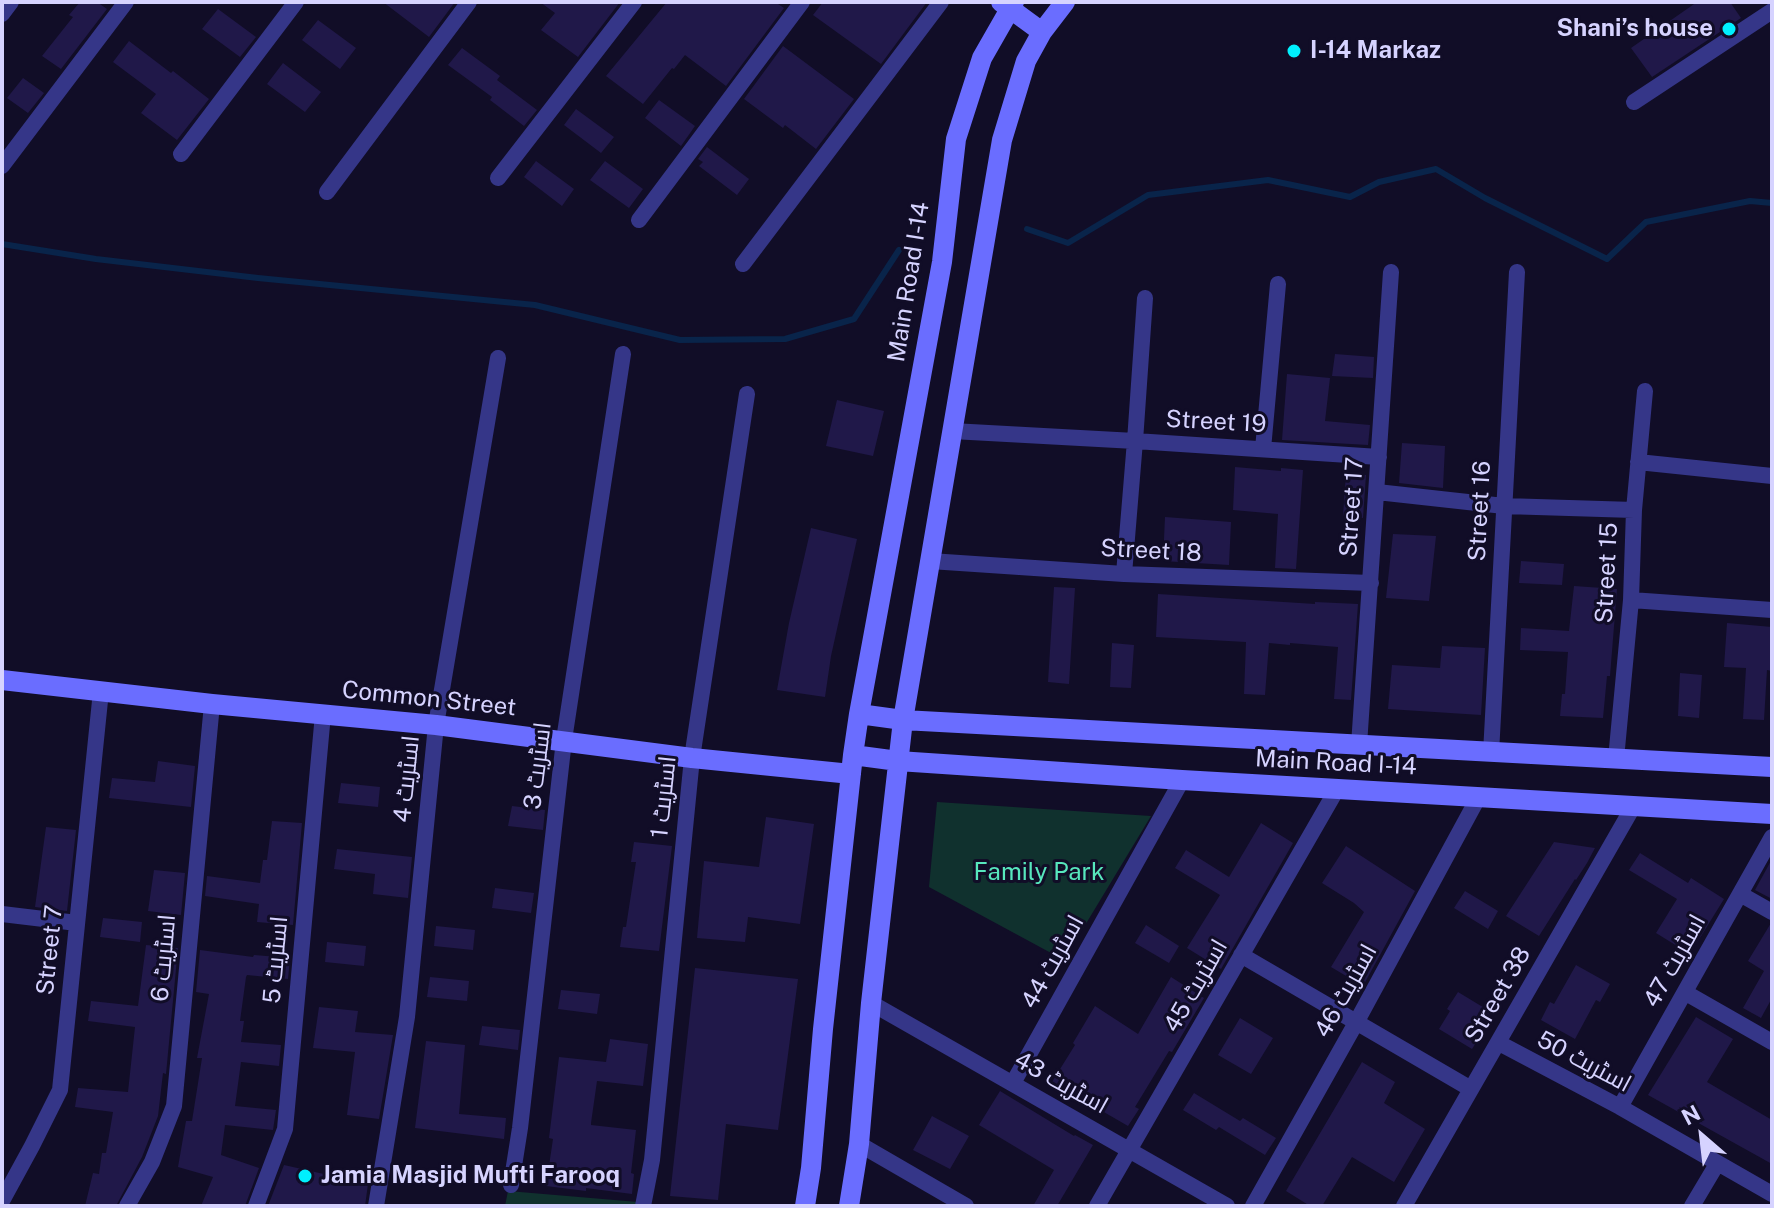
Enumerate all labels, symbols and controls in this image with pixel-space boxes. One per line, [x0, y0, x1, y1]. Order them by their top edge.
place label: Shani’s house [1557, 15, 1713, 43]
marker: Shani’s house [1720, 20, 1738, 38]
place label: I-14 Markaz [1310, 37, 1441, 65]
marker: I-14 Markaz [1285, 42, 1303, 60]
street label: Main Road I-14 [882, 200, 936, 364]
street label: Street 19 [1165, 405, 1267, 439]
street label: Street 17 [1334, 456, 1370, 558]
street label: Street 16 [1463, 460, 1497, 562]
street label: Street 15 [1590, 522, 1624, 624]
street label: Street 18 [1100, 534, 1202, 568]
street label: Common Street [341, 676, 517, 722]
street label: اسٹریٹ 3 [518, 721, 558, 811]
street label: اسٹریٹ 4 [388, 734, 426, 824]
street label: Main Road I-14 [1254, 744, 1418, 782]
street label: اسٹریٹ 1 [645, 755, 683, 839]
park label: Family Park [974, 859, 1104, 887]
street label: Street 7 [31, 904, 69, 996]
street label: اسٹریٹ 47 [1638, 909, 1712, 1013]
street label: اسٹریٹ 44 [1016, 910, 1090, 1014]
street label: اسٹریٹ 6 [146, 913, 182, 1003]
street label: اسٹریٹ 5 [258, 915, 294, 1005]
street label: اسٹریٹ 45 [1158, 934, 1234, 1038]
street label: اسٹریٹ 46 [1309, 939, 1383, 1043]
street label: Street 38 [1459, 942, 1537, 1048]
street label: اسٹریٹ 50 [1532, 1025, 1636, 1099]
street label: اسٹریٹ 43 [1009, 1046, 1113, 1120]
north arrow [1662, 1096, 1742, 1176]
text: N [1677, 1099, 1704, 1130]
place label: Jamia Masjid Mufti Farooq [321, 1162, 620, 1190]
marker: Jamia Masjid Mufti Farooq [296, 1167, 314, 1185]

